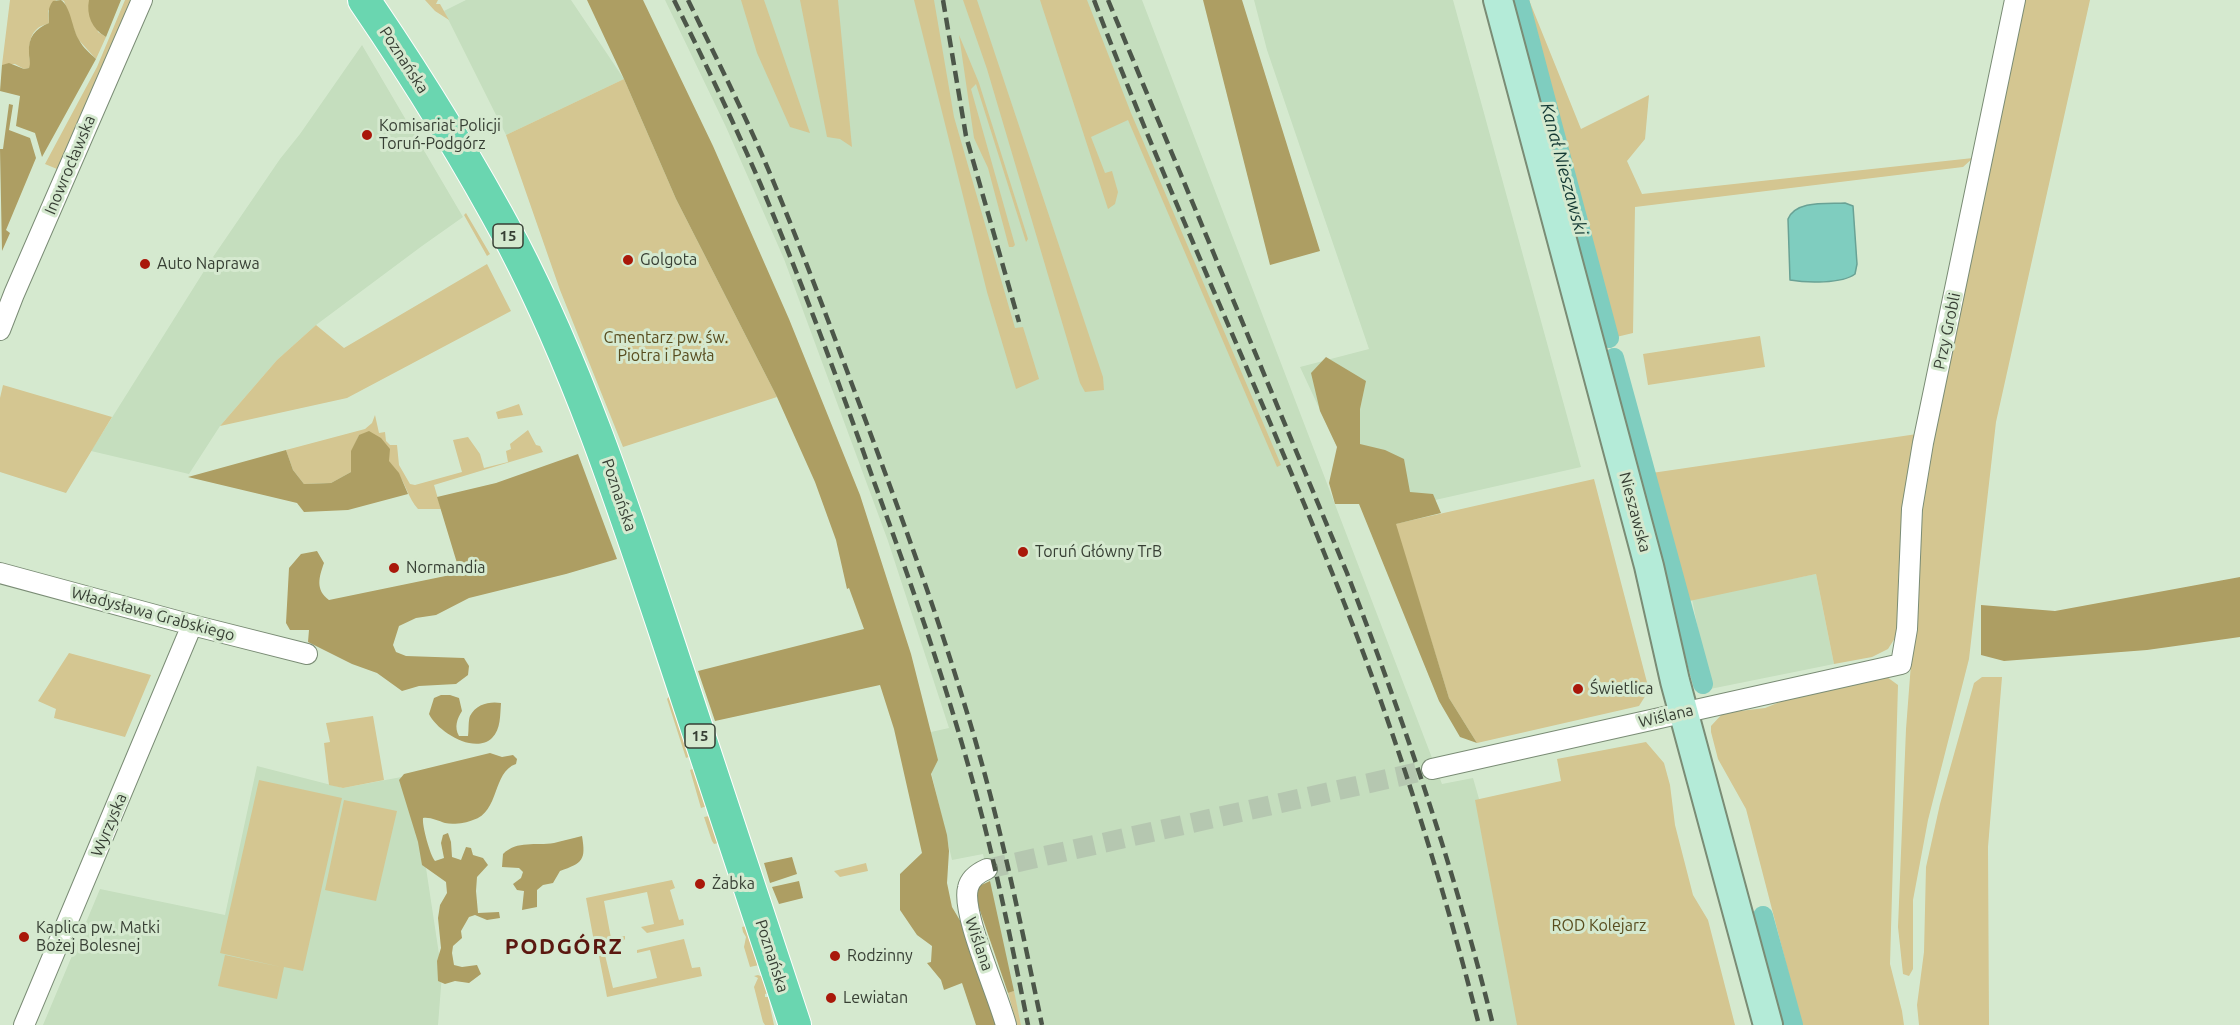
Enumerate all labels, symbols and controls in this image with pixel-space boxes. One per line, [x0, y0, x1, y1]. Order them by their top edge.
street label: Poznańska [375, 23, 433, 97]
water label: Kanał Nieszawski [1536, 100, 1592, 238]
street label: Inowrocławska [40, 112, 100, 218]
place label: Komisariat Policji Toruń-Podgórz [379, 116, 501, 154]
marker: Komisariat Policji Toruń-Podgórz [360, 128, 374, 142]
road number: 15 [493, 224, 523, 248]
place label: Golgota [640, 250, 697, 270]
marker: Golgota [621, 253, 635, 267]
place label: Auto Naprawa [157, 254, 260, 274]
marker: Auto Naprawa [138, 257, 152, 271]
street label: Przy Grobli [1930, 291, 1964, 371]
park label: Cmentarz pw. św. Piotra i Pawła [603, 328, 729, 366]
street label: Poznańska [598, 456, 640, 534]
street label: Nieszawska [1615, 470, 1655, 554]
place label: Toruń Główny TrB [1035, 542, 1162, 562]
marker: Toruń Główny TrB [1016, 545, 1030, 559]
place label: Normandia [406, 558, 485, 578]
marker: Normandia [387, 561, 401, 575]
street label: Władysława Grabskiego [69, 583, 237, 645]
place label: Świetlica [1590, 679, 1653, 699]
marker: Świetlica [1571, 682, 1585, 696]
street label: Wiślana [1637, 700, 1695, 732]
road number: 15 [685, 724, 715, 748]
street label: Wyrzyska [87, 790, 131, 860]
place label: Żabka [712, 874, 755, 894]
marker: Żabka [693, 877, 707, 891]
street label: Wiślana [961, 915, 997, 973]
park label: ROD Kolejarz [1552, 916, 1646, 936]
street label: Poznańska [751, 917, 793, 995]
place label: Kaplica pw. Matki Bożej Bolesnej [36, 918, 160, 956]
marker: Kaplica pw. Matki Bożej Bolesnej [17, 930, 31, 944]
district label: PODGÓRZ [505, 934, 623, 960]
place label: Rodzinny [847, 946, 913, 966]
marker: Rodzinny [828, 949, 842, 963]
place label: Lewiatan [843, 988, 908, 1008]
marker: Lewiatan [824, 991, 838, 1005]

